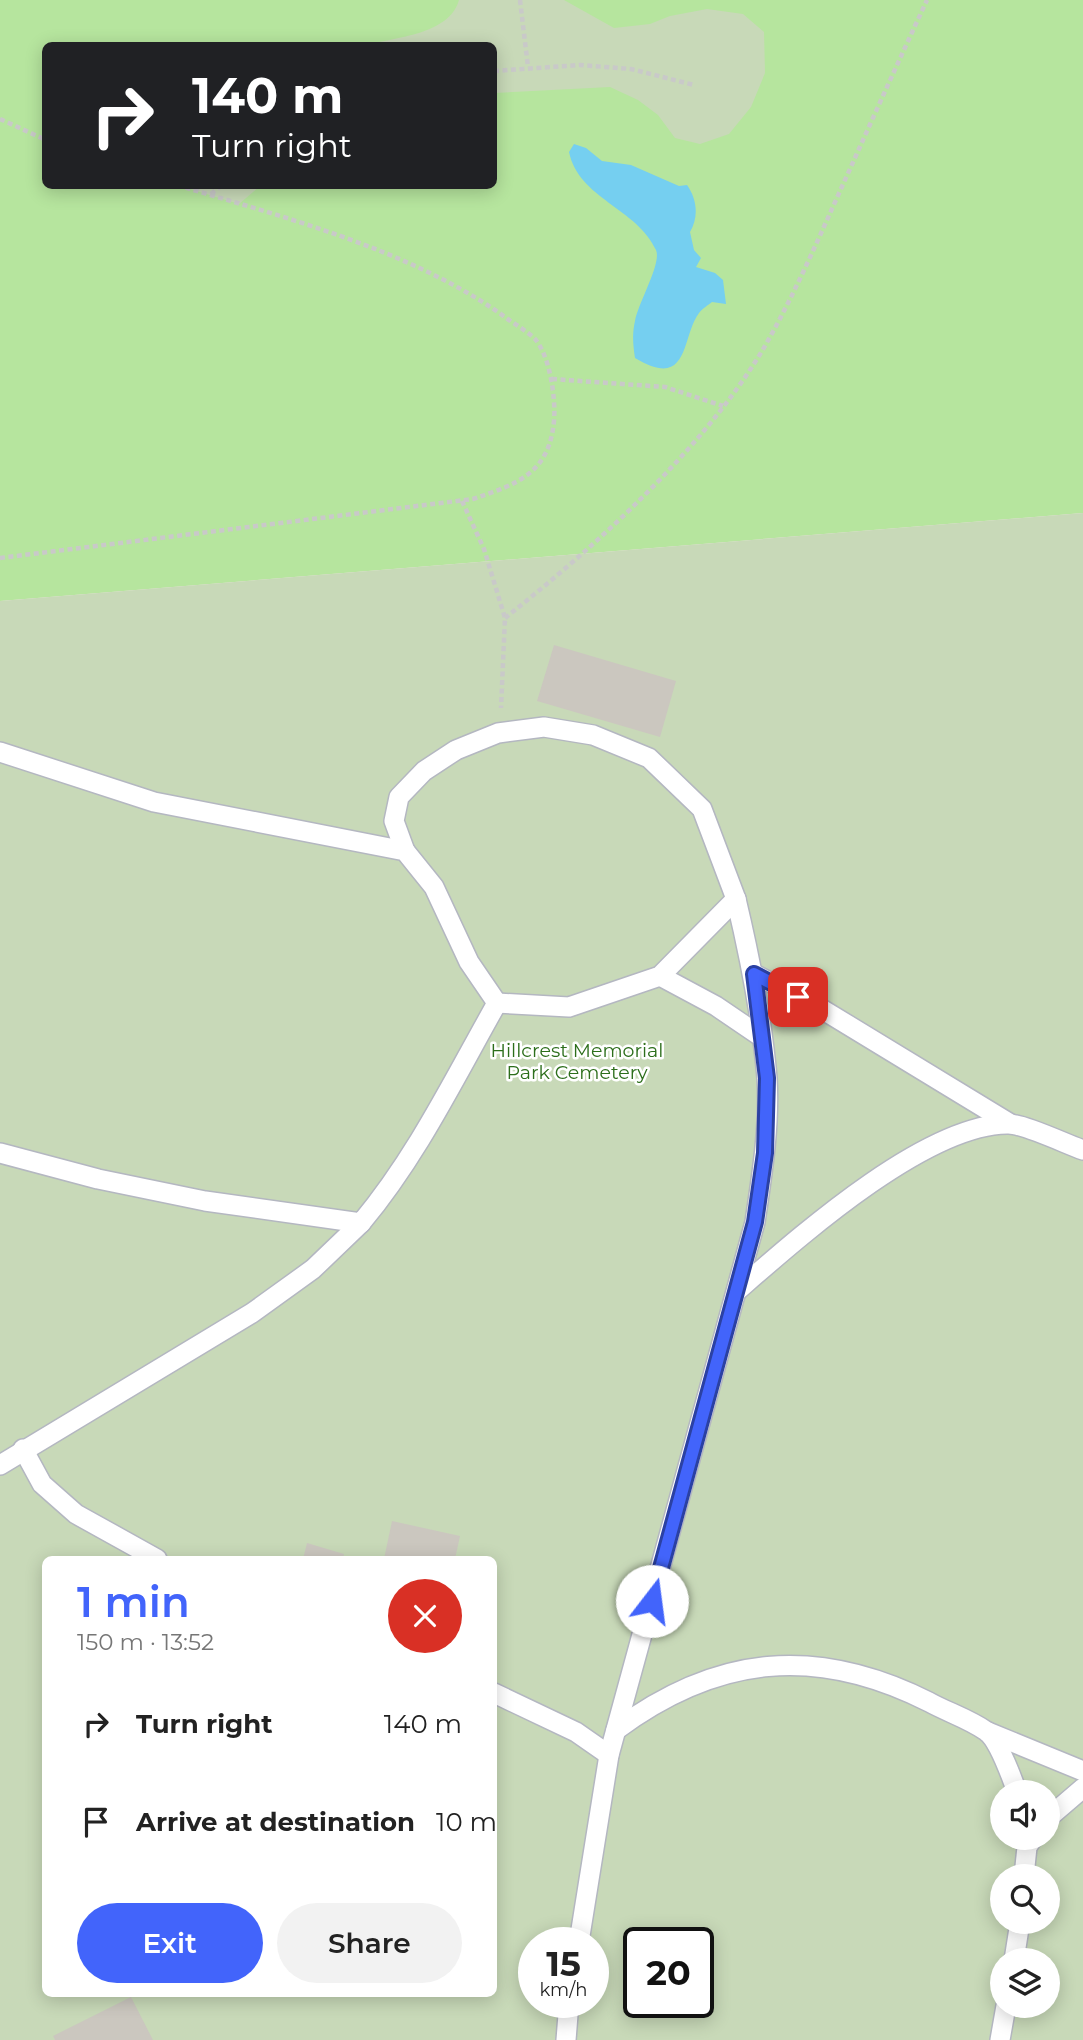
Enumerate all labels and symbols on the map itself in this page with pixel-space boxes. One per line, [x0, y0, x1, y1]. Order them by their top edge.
pin [768, 967, 828, 1027]
park label: Hillcrest Memorial Park Cemetery [491, 1039, 663, 1084]
position arrow [615, 1564, 689, 1638]
speed limit sign: 20 [623, 1927, 714, 2018]

